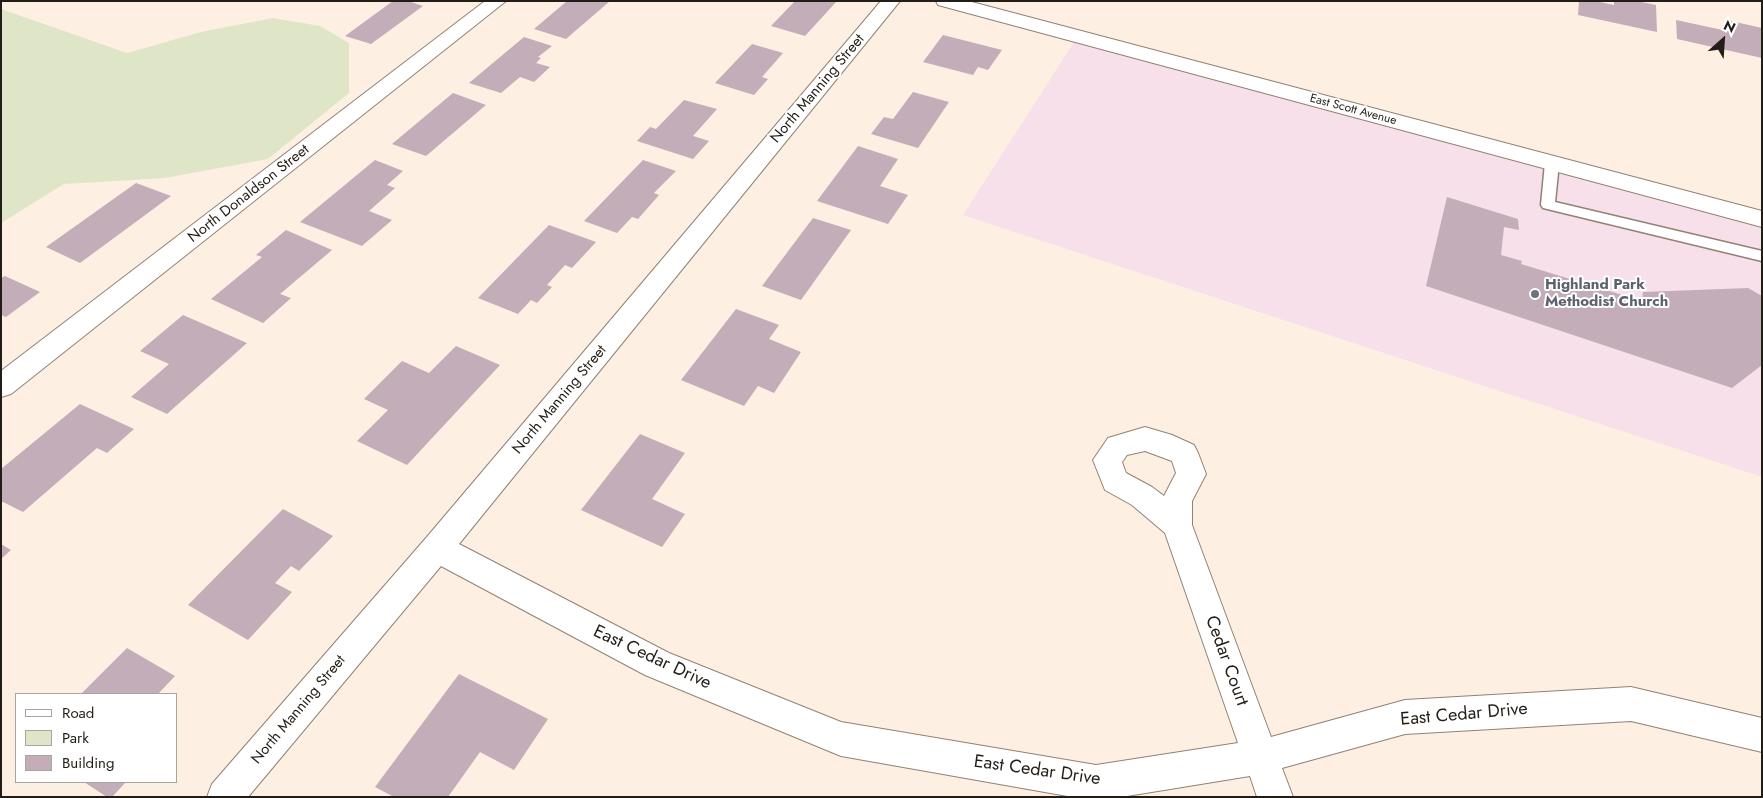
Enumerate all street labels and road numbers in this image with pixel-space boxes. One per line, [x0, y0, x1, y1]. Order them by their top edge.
street label: North Manning Street [767, 31, 869, 147]
street label: East Scott Avenue [1308, 91, 1398, 129]
street label: North Donaldson Street [185, 141, 313, 247]
street label: North Manning Street [509, 342, 611, 458]
street label: Cedar Court [1200, 613, 1252, 709]
street label: East Cedar Drive [590, 621, 714, 695]
street label: North Manning Street [248, 652, 350, 768]
street label: East Cedar Drive [1399, 699, 1529, 731]
street label: East Cedar Drive [972, 751, 1102, 791]

